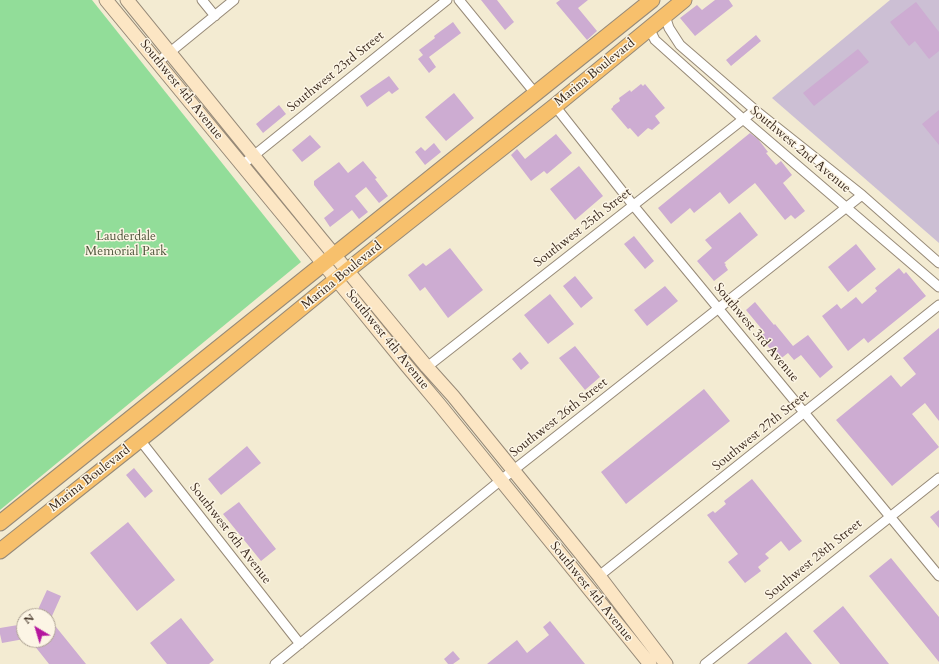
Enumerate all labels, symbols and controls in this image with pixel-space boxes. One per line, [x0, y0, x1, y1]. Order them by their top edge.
street label: Southwest 23rd Street [284, 28, 388, 116]
street label: Marina Boulevard [552, 36, 638, 110]
street label: Southwest 4th Avenue [136, 37, 226, 143]
street label: Southwest 2nd Avenue [746, 103, 854, 197]
street label: Southwest 25th Street [531, 185, 635, 271]
park label: Lauderdale Memorial Park [85, 229, 167, 260]
street label: Marina Boulevard [299, 239, 385, 313]
street label: Southwest 3rd Avenue [710, 280, 802, 386]
street label: Southwest 4th Avenue [342, 287, 432, 393]
street label: Southwest 26th Street [507, 375, 611, 461]
street label: Southwest 27th Street [710, 387, 812, 475]
street label: Marina Boulevard [46, 442, 134, 516]
street label: Southwest 6th Avenue [186, 480, 274, 588]
street label: Southwest 28th Street [763, 516, 865, 604]
street label: Southwest 4th Avenue [546, 539, 636, 645]
north arrow [16, 608, 56, 648]
text: N [21, 610, 37, 628]

